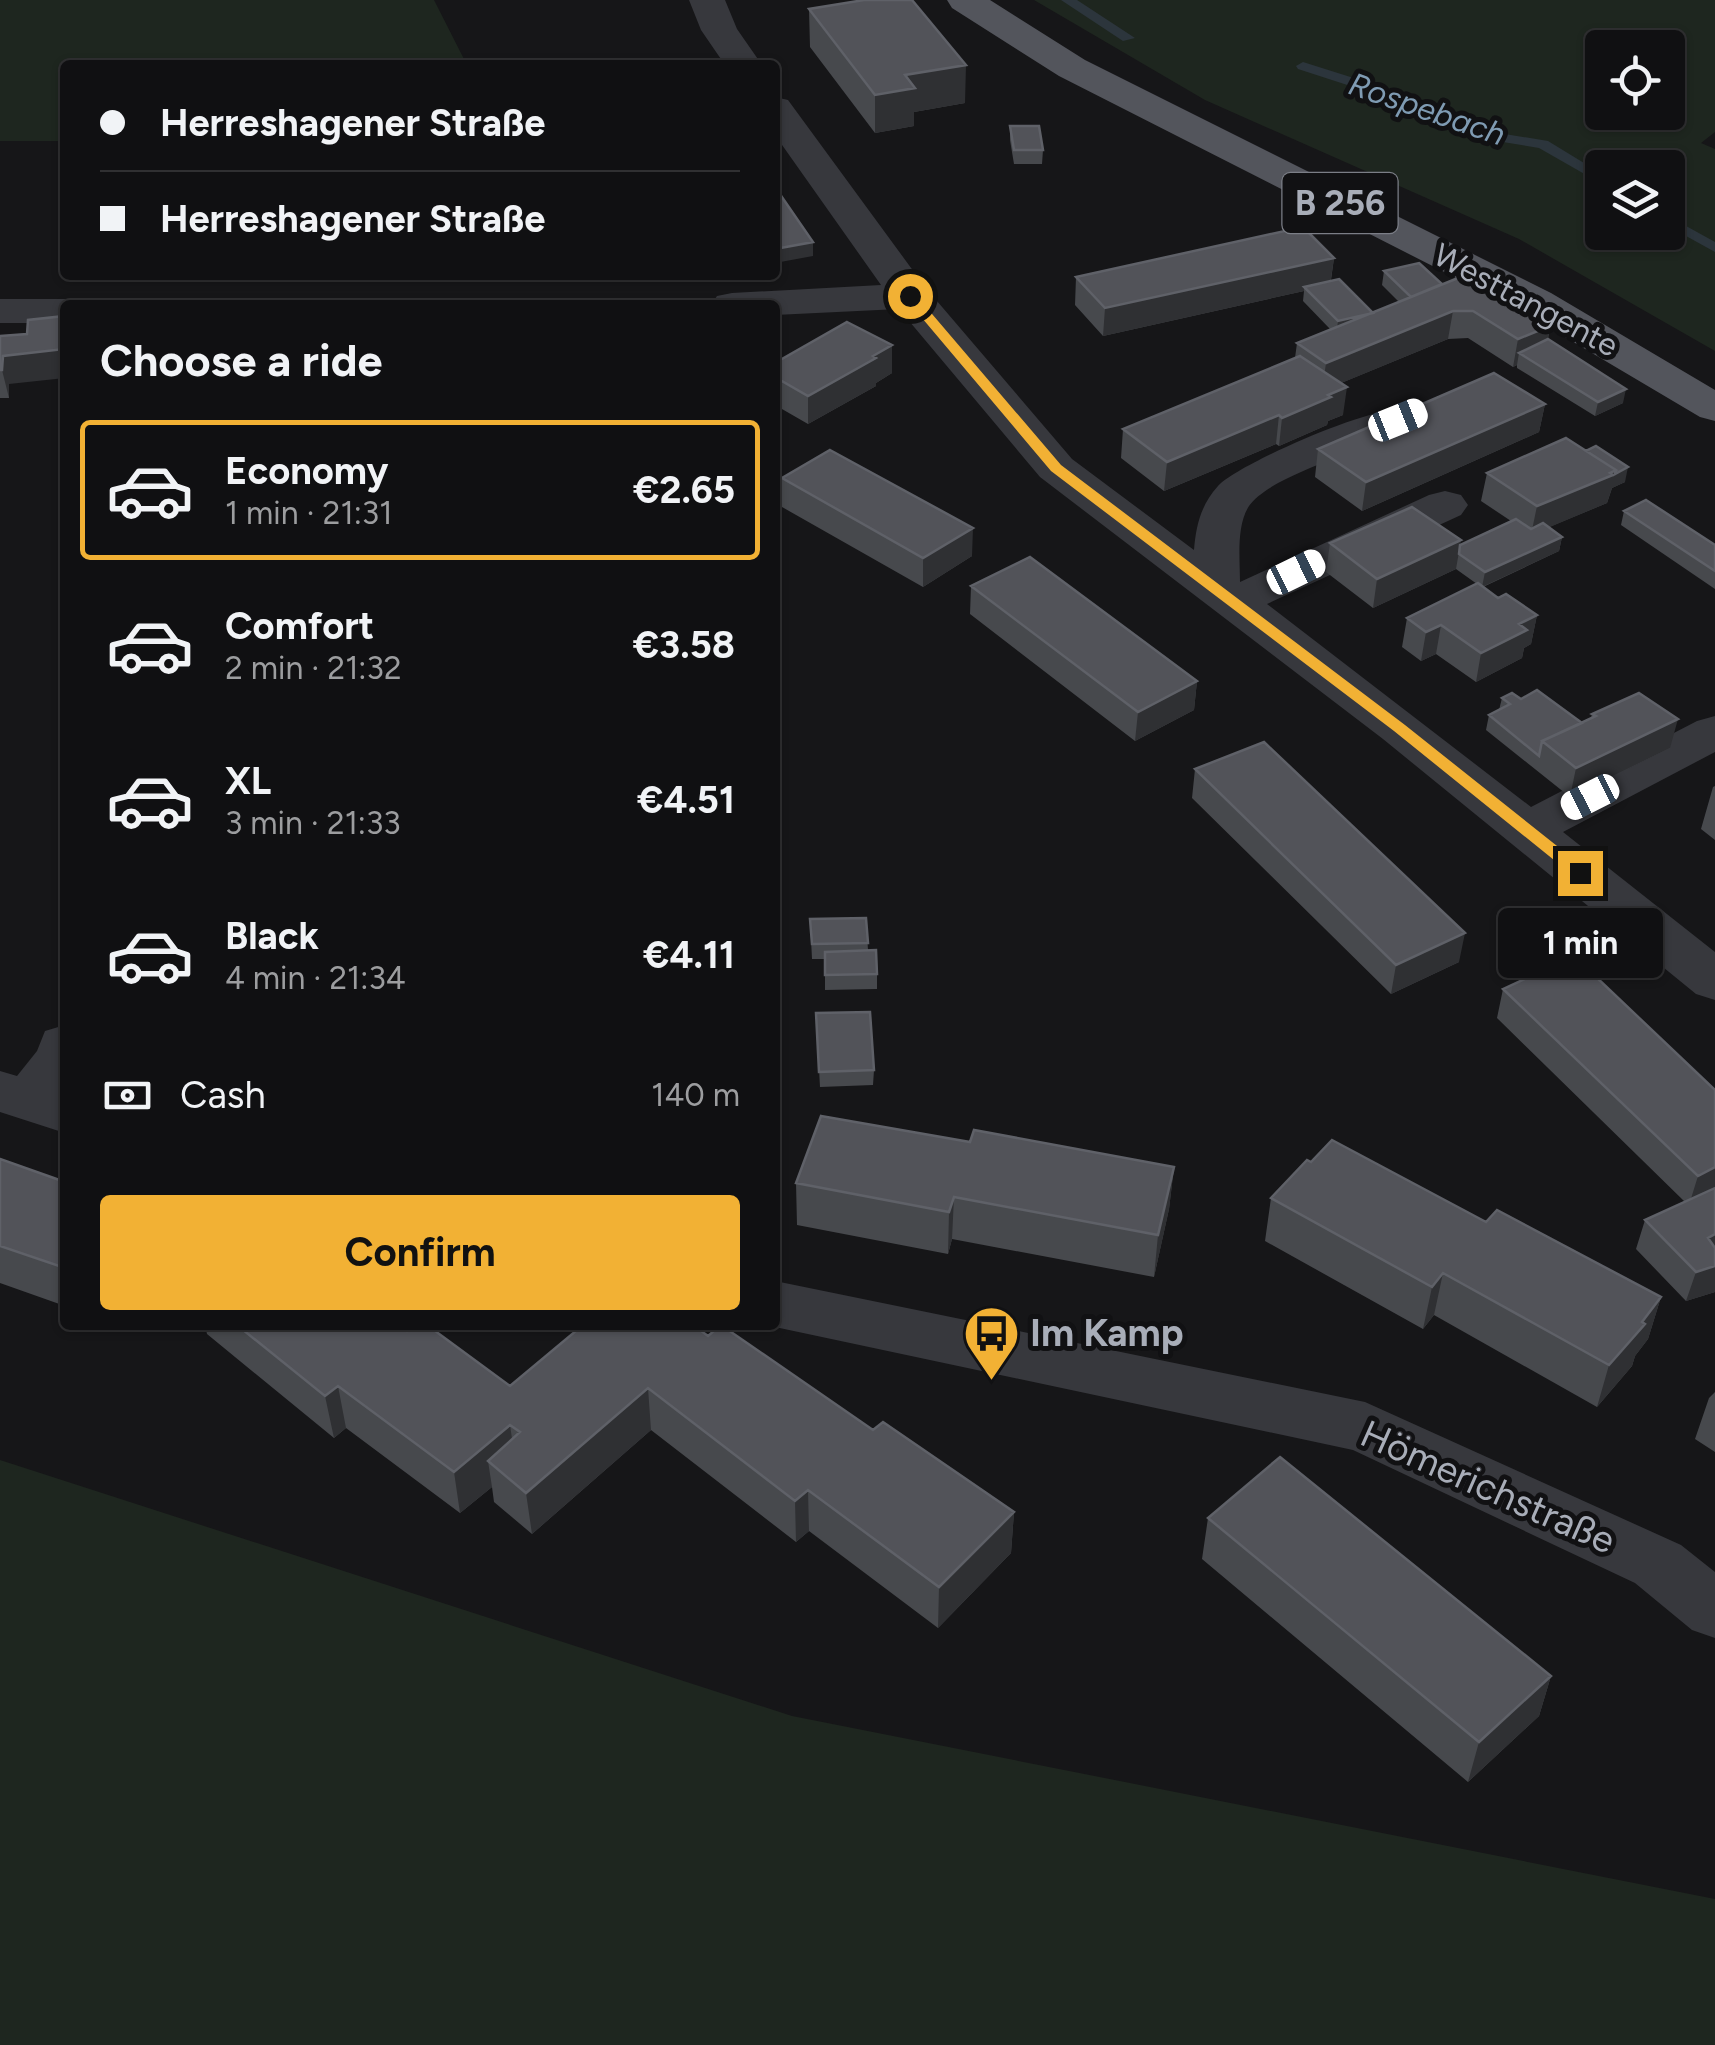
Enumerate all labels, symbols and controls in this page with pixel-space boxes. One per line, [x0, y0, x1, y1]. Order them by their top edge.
map controls [1585, 30, 1685, 250]
button: locate [1585, 30, 1685, 130]
water label: Rospebach [1344, 65, 1510, 153]
text: Herreshagener Straße [160, 100, 545, 146]
button: layers [1585, 150, 1685, 250]
road number: B 256 [1282, 173, 1398, 233]
text: Herreshagener Straße [160, 196, 545, 242]
street label: Westtangente [1427, 235, 1625, 365]
route start [888, 274, 933, 319]
text: Choose a ride [100, 333, 382, 387]
car [1365, 395, 1431, 445]
icon: car [105, 445, 195, 535]
text: Economy [225, 448, 388, 494]
text: €2.65 [633, 467, 735, 513]
text: 1 min · 21:31 [225, 494, 392, 532]
car [1262, 545, 1330, 599]
icon: car [105, 600, 195, 690]
text: Comfort [225, 603, 374, 649]
text: €3.58 [633, 622, 735, 668]
text: 2 min · 21:32 [225, 649, 402, 687]
icon: car [105, 755, 195, 845]
text: XL [225, 758, 271, 804]
car [1556, 770, 1624, 824]
text: €4.51 [637, 777, 735, 823]
text: 3 min · 21:33 [225, 804, 401, 842]
route end [1558, 851, 1603, 896]
callout: 1 min [1498, 908, 1662, 978]
icon: car [105, 910, 195, 1000]
text: Black [225, 913, 319, 959]
text: 1 min [1543, 924, 1618, 962]
text: €4.11 [643, 932, 735, 978]
text: 4 min · 21:34 [225, 959, 406, 997]
icon: cash [100, 1068, 155, 1123]
text: Cash [180, 1072, 266, 1118]
text: 140 m [651, 1076, 740, 1114]
button: Confirm [100, 1195, 740, 1310]
bus stop icon: Im Kamp [961, 1303, 1021, 1382]
place label: Im Kamp [1030, 1310, 1184, 1356]
street label: Hömerichstraße [1354, 1410, 1622, 1564]

